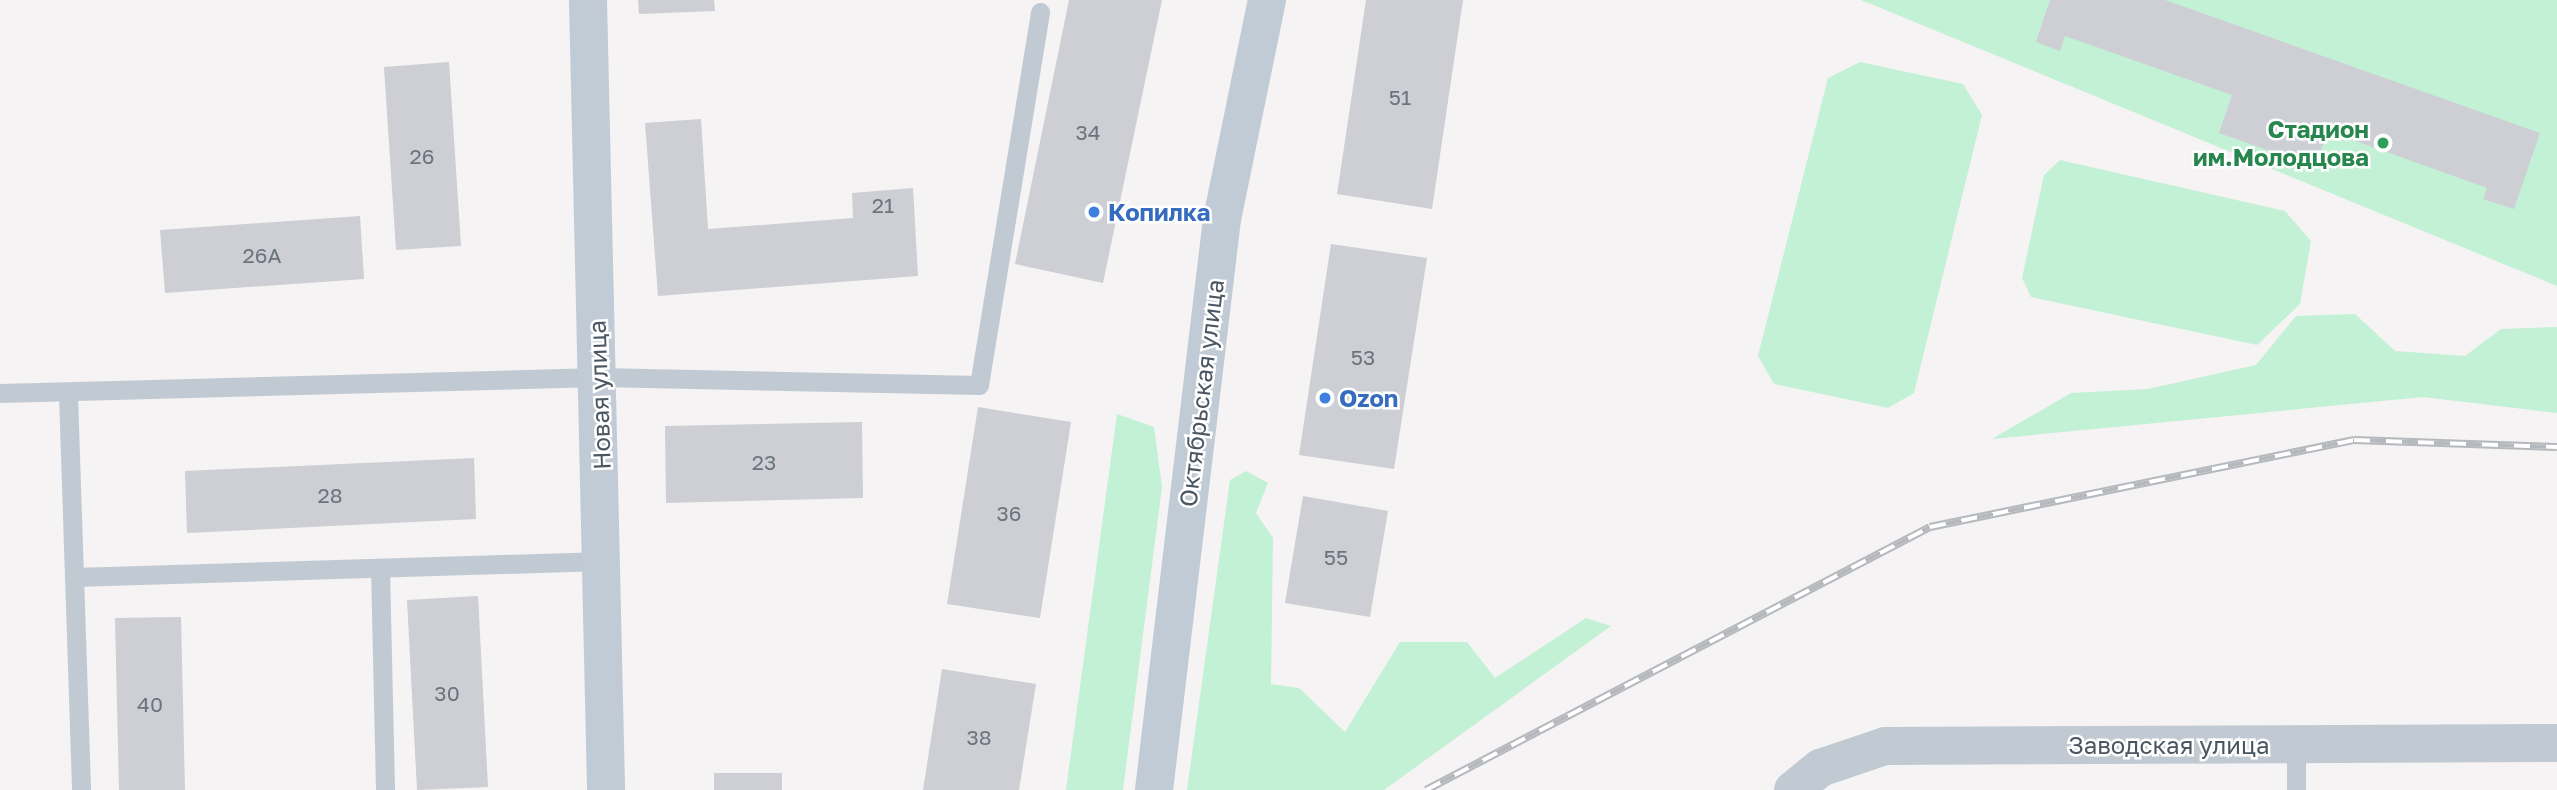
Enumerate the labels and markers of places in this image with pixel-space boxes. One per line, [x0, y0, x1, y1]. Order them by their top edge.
place label: Стадион им.Молодцова [2193, 115, 2369, 171]
marker: Стадион им.Молодцова [2375, 135, 2391, 151]
place label: Копилка [1108, 198, 1211, 226]
marker: Копилка [1086, 204, 1102, 220]
place label: Ozon [1339, 384, 1398, 412]
marker: Ozon [1317, 390, 1333, 406]

